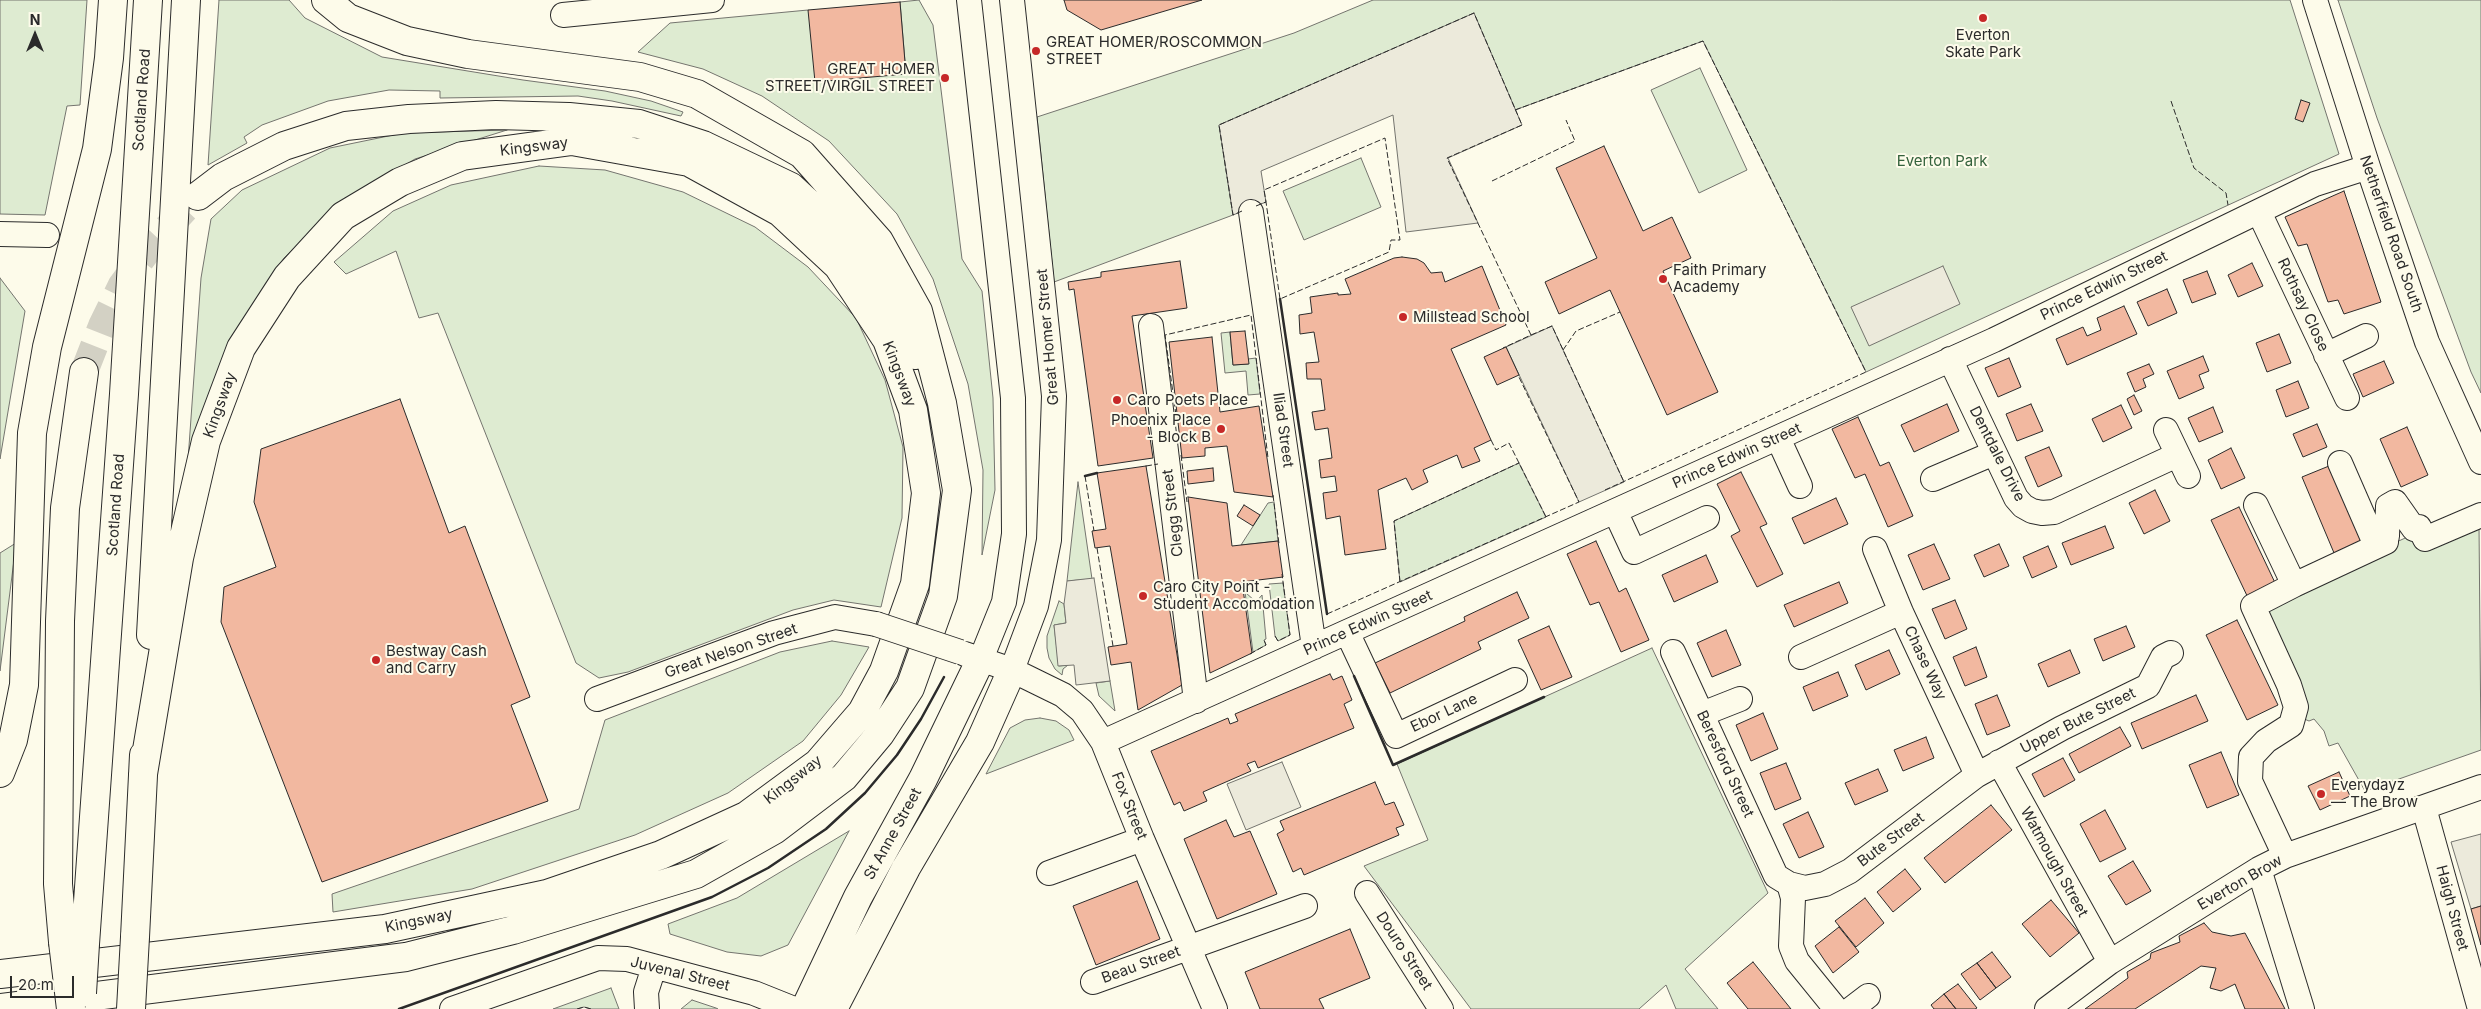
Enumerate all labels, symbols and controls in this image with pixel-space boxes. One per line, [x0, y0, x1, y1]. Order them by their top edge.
north arrow [10, 10, 60, 60]
text: N [30, 11, 40, 28]
marker: Everton Skate Park [1977, 12, 1989, 24]
place label: Everton Skate Park [1945, 26, 2021, 61]
place label: GREAT HOMER/ROSCOMMON STREET [1046, 33, 1262, 68]
marker: GREAT HOMER/ROSCOMMON STREET [1030, 45, 1042, 57]
street label: Scotland Road [129, 48, 155, 152]
place label: GREAT HOMER STREET/VIRGIL STREET [765, 60, 935, 95]
marker: GREAT HOMER STREET/VIRGIL STREET [939, 72, 951, 84]
street label: Kingsway [499, 134, 569, 160]
park label: Everton Park [1897, 152, 1987, 170]
street label: Netherfield Road South [2356, 153, 2426, 315]
street label: Prince Edwin Street [2038, 247, 2170, 325]
street label: Rothsay Close [2273, 255, 2333, 355]
place label: Faith Primary Academy [1673, 261, 1767, 296]
street label: Great Homer Street [1033, 268, 1063, 406]
marker: Faith Primary Academy [1657, 273, 1669, 285]
place label: Millstead School [1413, 308, 1530, 326]
marker: Millstead School [1397, 311, 1409, 323]
street label: Kingsway [878, 339, 920, 409]
street label: Kingsway [200, 370, 240, 440]
place label: Caro Poets Place [1127, 391, 1248, 409]
street label: Iliad Street [1269, 391, 1297, 469]
marker: Caro Poets Place [1111, 394, 1123, 406]
street label: Dentdale Drive [1965, 403, 2029, 505]
place label: Phoenix Place - Block B [1111, 411, 1211, 446]
street label: Prince Edwin Street [1670, 420, 1804, 492]
marker: Phoenix Place - Block B [1215, 423, 1227, 435]
street label: Scotland Road [103, 453, 129, 557]
street label: Clegg Street [1159, 468, 1187, 558]
place label: Caro City Point - Student Accomodation [1153, 578, 1315, 613]
street label: Prince Edwin Street [1301, 587, 1435, 659]
marker: Caro City Point - Student Accomodation [1137, 590, 1149, 602]
street label: Great Nelson Street [662, 620, 800, 682]
street label: Chase Way [1900, 623, 1950, 703]
place label: Bestway Cash and Carry [386, 642, 487, 677]
marker: Bestway Cash and Carry [370, 654, 382, 666]
street label: Upper Bute Street [2017, 684, 2139, 758]
street label: Ebor Lane [1408, 690, 1480, 736]
street label: Beresford Street [1692, 708, 1758, 820]
street label: Kingsway [760, 752, 826, 808]
street label: Fox Street [1107, 769, 1151, 843]
place label: Everydayz — The Brow [2331, 776, 2418, 811]
street label: St Anne Street [860, 785, 926, 883]
marker: Everydayz — The Brow [2315, 788, 2327, 800]
street label: Watmough Street [2016, 804, 2092, 920]
street label: Bute Street [1854, 809, 1928, 871]
street label: Everton Brow [2194, 851, 2286, 915]
street label: Haigh Street [2432, 863, 2472, 953]
street label: Kingsway [383, 905, 455, 937]
street label: Douro Street [1372, 909, 1436, 993]
street label: Beau Street [1099, 942, 1183, 988]
street label: Juvenal Street [628, 953, 732, 995]
scale bar [12, 966, 76, 998]
text: 20 m [18, 975, 54, 994]

